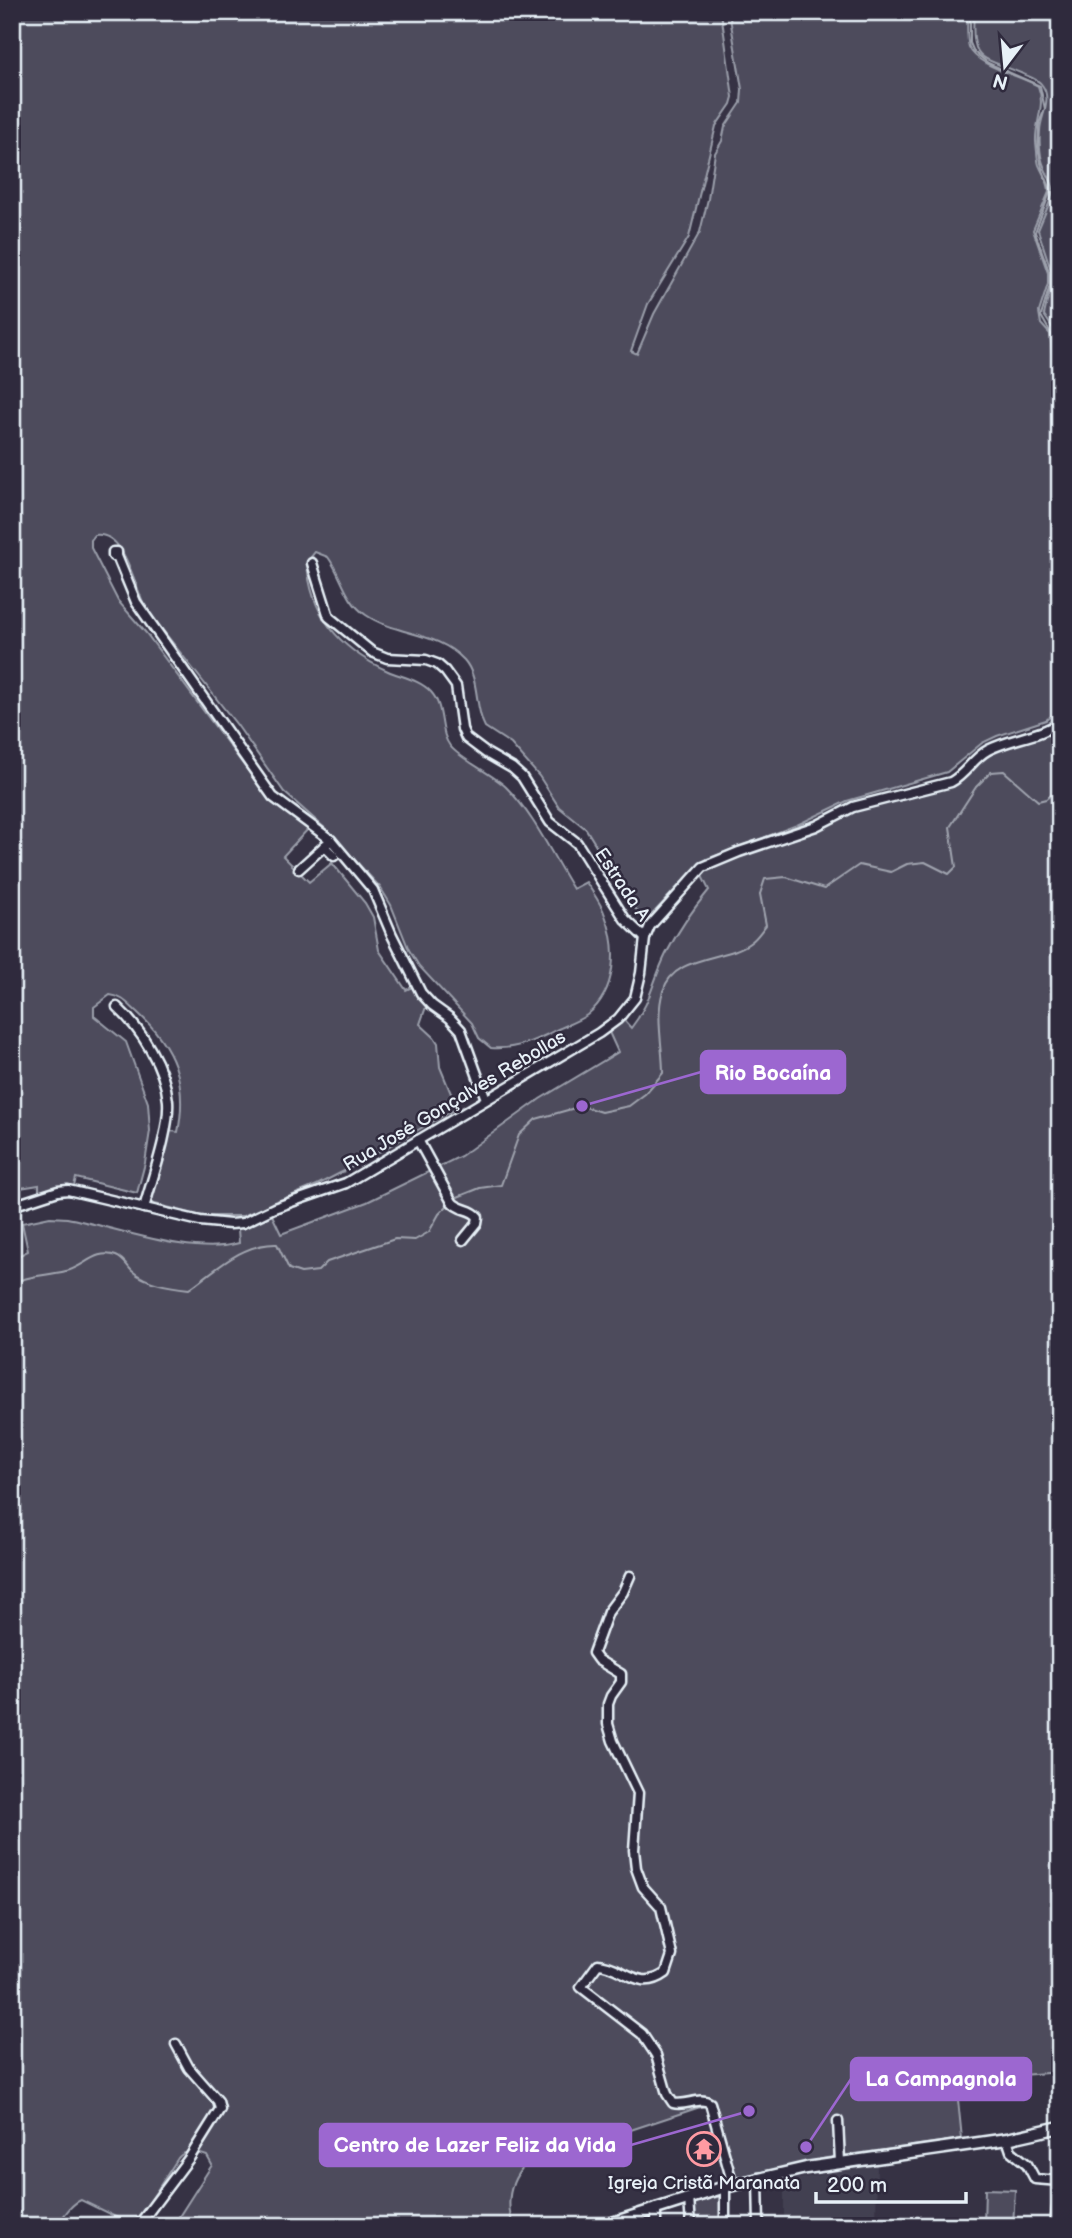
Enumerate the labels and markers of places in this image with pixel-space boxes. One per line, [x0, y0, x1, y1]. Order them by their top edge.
callout: Rio Bocaína [701, 1051, 845, 1093]
callout: La Campagnola [851, 2058, 1031, 2100]
callout: Centro de Lazer Feliz da Vida [320, 2124, 631, 2166]
temple icon: Igreja Cristã Maranata [685, 2130, 723, 2168]
place label: Igreja Cristã Maranata [608, 2172, 800, 2195]

